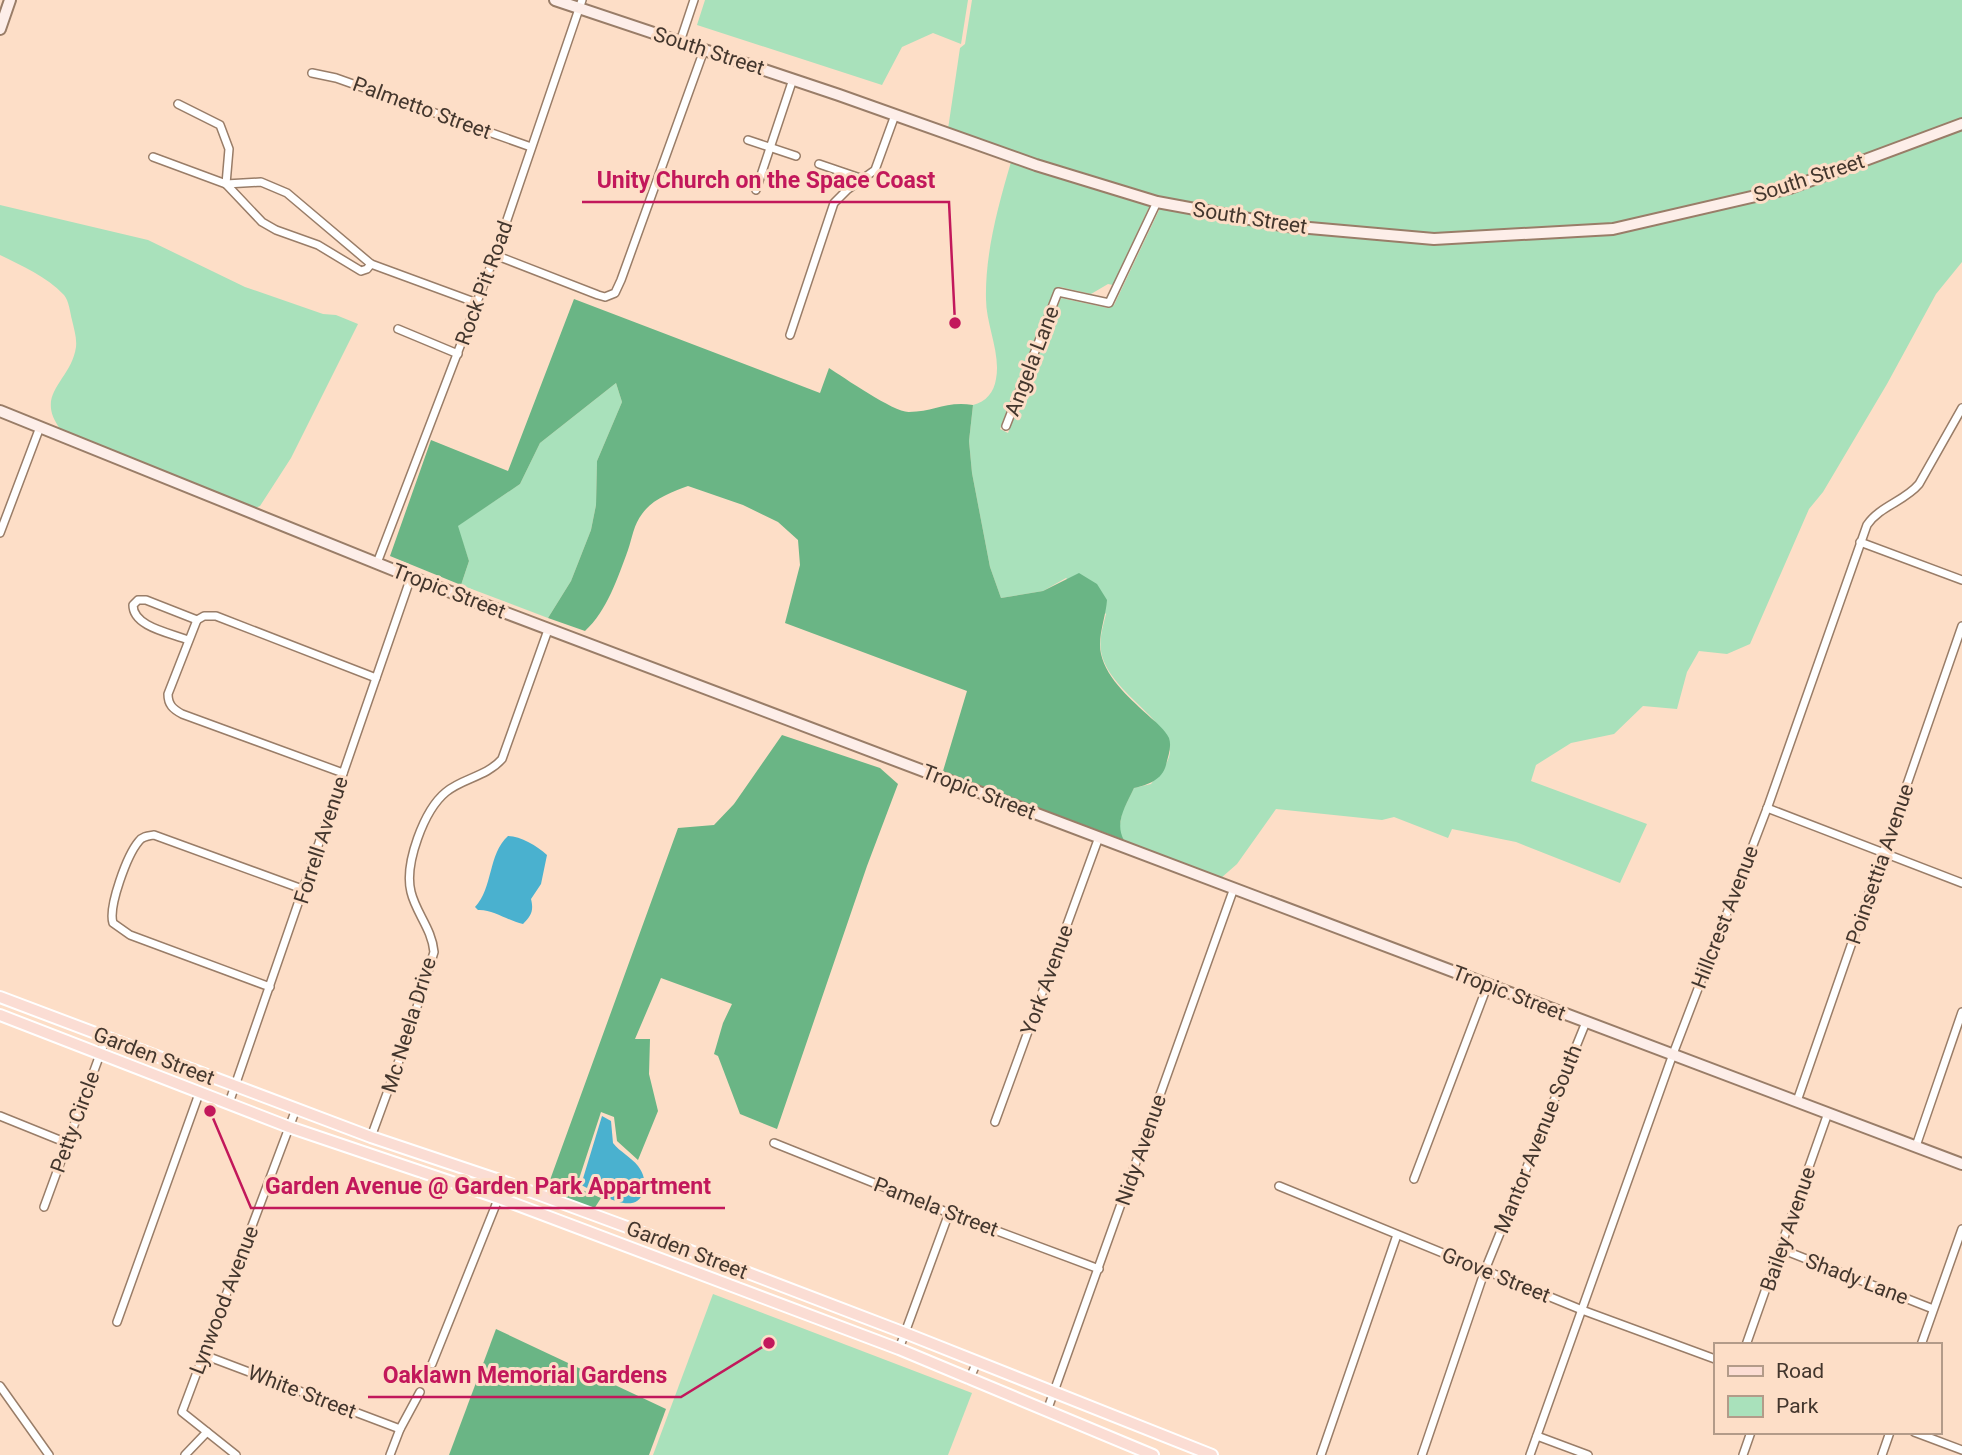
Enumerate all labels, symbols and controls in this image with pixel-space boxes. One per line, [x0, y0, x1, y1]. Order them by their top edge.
street label: South Street [651, 22, 768, 80]
street label: Palmetto Street [350, 72, 495, 144]
street label: South Street [1751, 149, 1868, 207]
callout: Unity Church on the Space Coast [582, 158, 949, 202]
text: Unity Church on the Space Coast [597, 167, 936, 194]
street label: South Street [1191, 197, 1309, 239]
street label: Rock Pit Road [450, 218, 518, 348]
street label: Angela Lane [1000, 303, 1064, 419]
street label: Tropic Street [389, 558, 509, 624]
street label: Tropic Street [919, 759, 1039, 825]
street label: Forrell Avenue [289, 773, 353, 907]
street label: Poinsettia Avenue [1841, 781, 1919, 947]
street label: Hillcrest Avenue [1687, 842, 1763, 992]
street label: York Avenue [1016, 922, 1078, 1038]
street label: Mc Neela Drive [377, 954, 441, 1096]
street label: Tropic Street [1449, 960, 1569, 1026]
street label: Garden Street [90, 1022, 218, 1090]
street label: Mantor Avenue South [1489, 1041, 1587, 1237]
street label: Petty Circle [46, 1068, 104, 1176]
street label: Nidy Avenue [1111, 1091, 1171, 1209]
callout: Garden Avenue @ Garden Park Appartment [251, 1164, 725, 1208]
street label: Bailey Avenue [1756, 1164, 1820, 1294]
street label: Pamela Street [870, 1172, 1002, 1242]
text: Garden Avenue @ Garden Park Appartment [265, 1173, 711, 1200]
street label: Garden Street [623, 1216, 751, 1284]
street label: Lynwood Avenue [185, 1222, 263, 1378]
street label: Grove Street [1438, 1242, 1554, 1308]
street label: Shady Lane [1802, 1248, 1912, 1310]
legend [1714, 1343, 1941, 1434]
callout: Oaklawn Memorial Gardens [368, 1353, 681, 1397]
text: Road [1776, 1359, 1824, 1383]
street label: White Street [245, 1360, 360, 1424]
text: Oaklawn Memorial Gardens [383, 1362, 667, 1389]
text: Park [1776, 1394, 1819, 1418]

